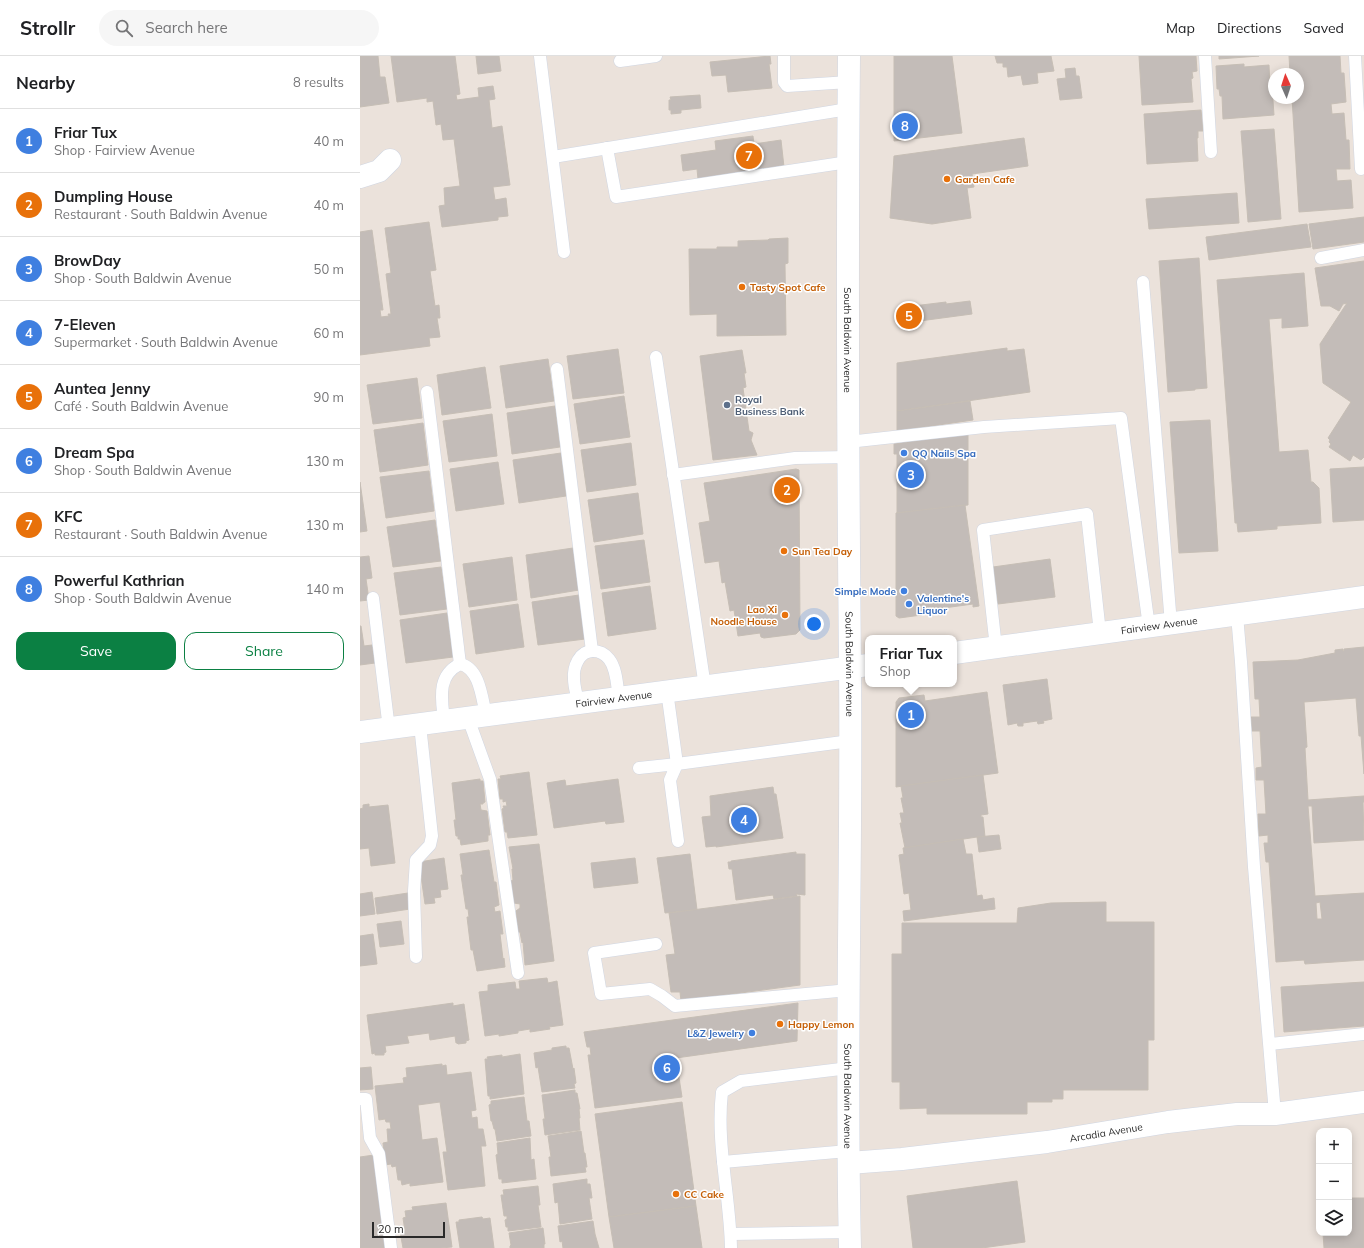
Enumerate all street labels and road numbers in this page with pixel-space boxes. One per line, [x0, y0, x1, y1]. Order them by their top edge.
street label: South Baldwin Avenue [841, 287, 854, 393]
street label: South Baldwin Avenue [842, 611, 856, 717]
street label: Fairview Avenue [1120, 614, 1198, 637]
street label: Fairview Avenue [575, 688, 653, 711]
street label: South Baldwin Avenue [841, 1043, 854, 1149]
street label: Arcadia Avenue [1069, 1120, 1144, 1145]

